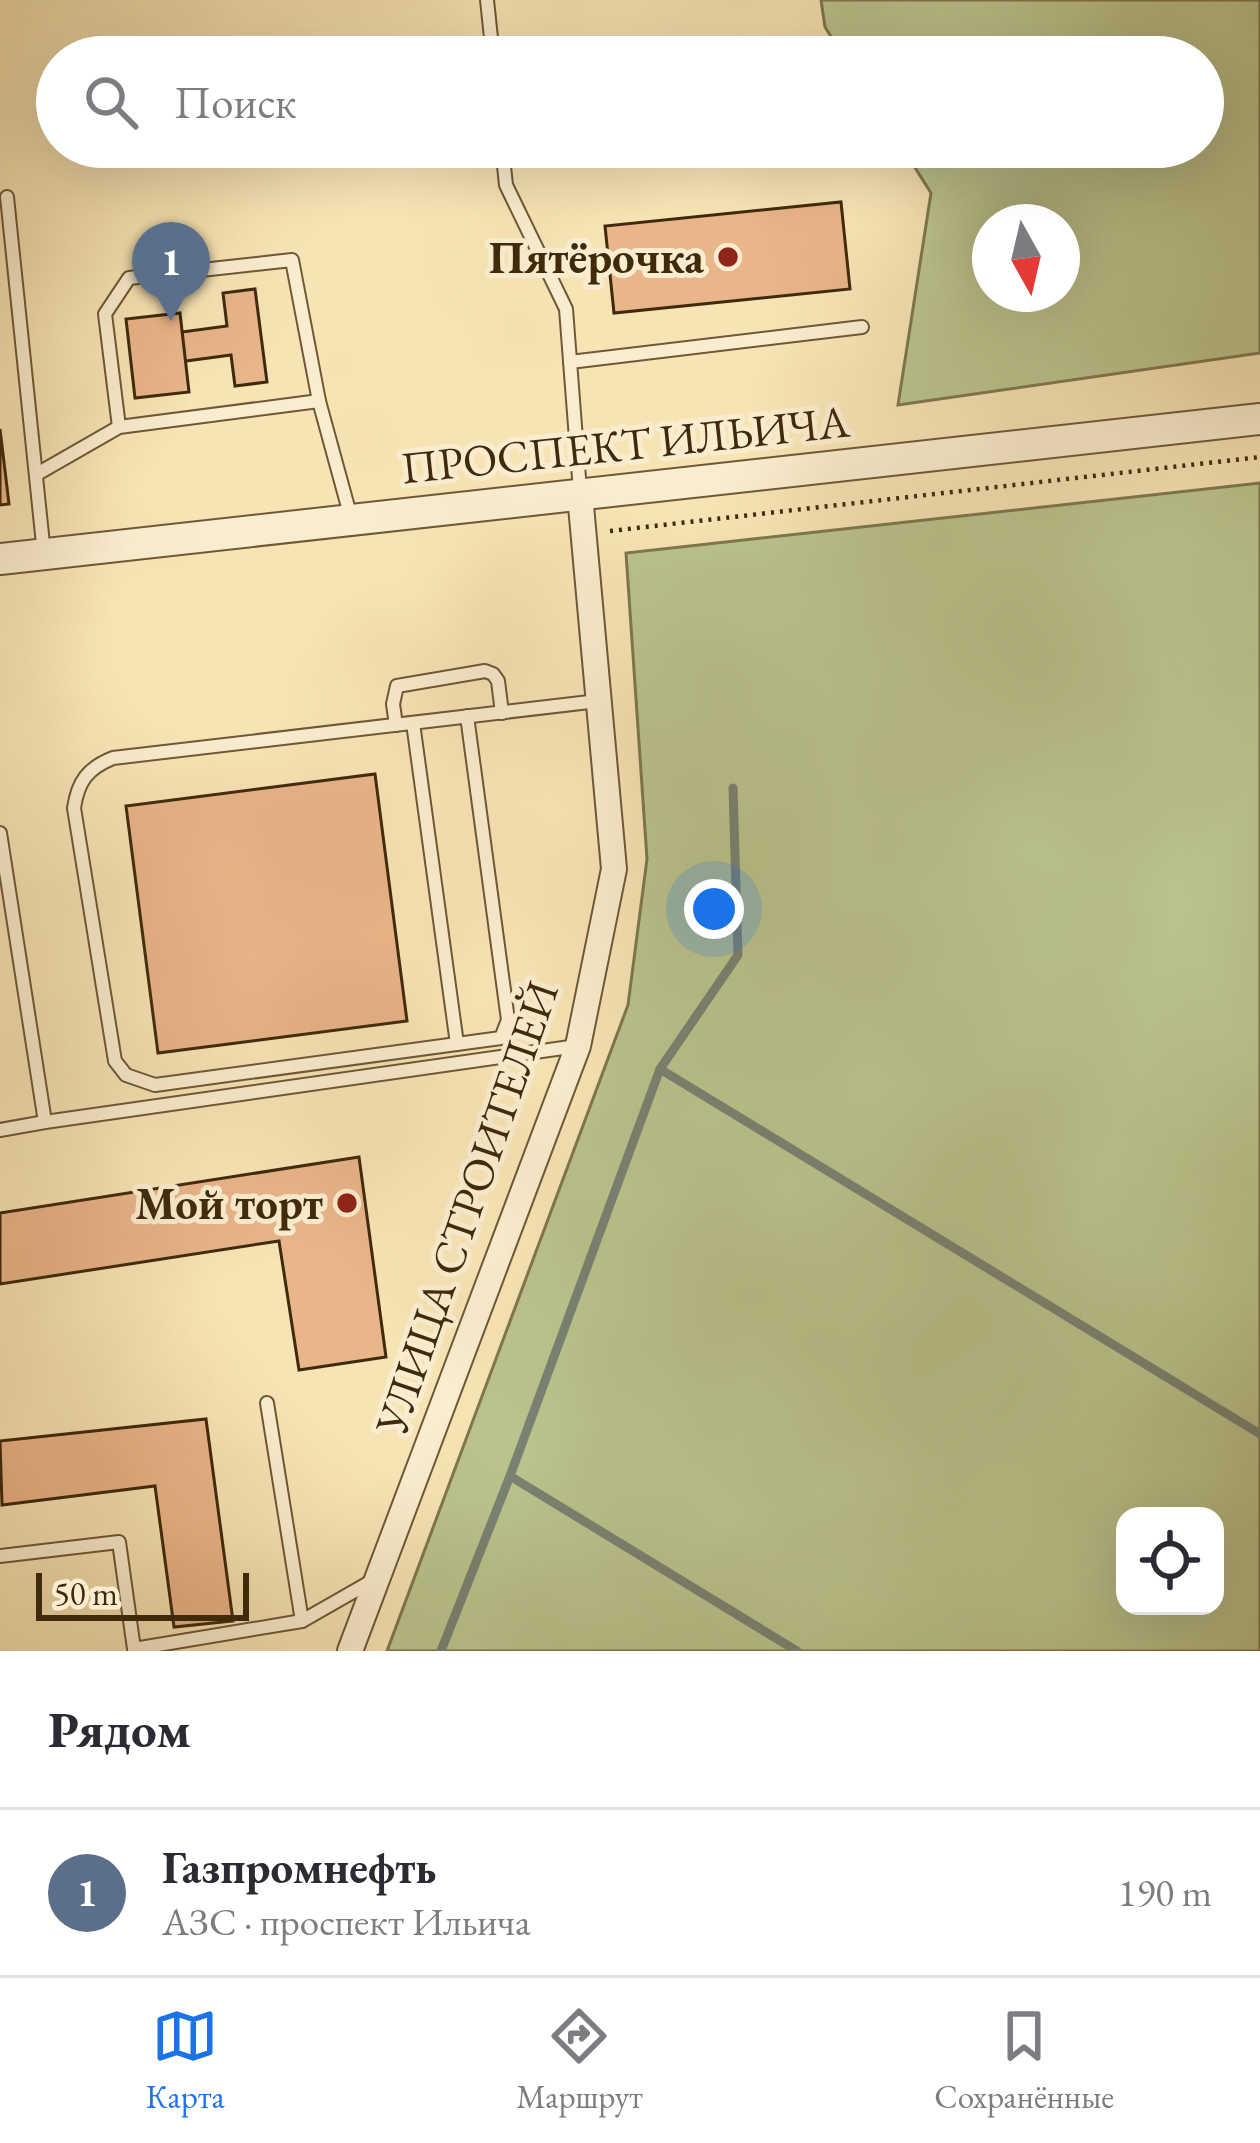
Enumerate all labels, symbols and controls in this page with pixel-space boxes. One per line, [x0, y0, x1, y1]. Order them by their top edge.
search box [36, 36, 1224, 168]
icon: search [78, 69, 144, 135]
text: Поиск [174, 73, 296, 131]
north arrow [972, 204, 1080, 312]
pin: 1 [132, 222, 210, 321]
place label: Пятёрочка [489, 228, 704, 286]
marker: Пятёрочка [715, 244, 741, 270]
street label: ПРОСПЕКТ ИЛЬИЧА [398, 392, 853, 496]
your location [684, 879, 744, 939]
street label: УЛИЦА СТРОИТЕЛЕЙ [361, 974, 571, 1443]
place label: Мой торт [135, 1174, 323, 1232]
marker: Мой торт [334, 1190, 360, 1216]
map controls [1116, 1507, 1224, 1615]
button: locate [1116, 1507, 1224, 1615]
scale bar [36, 1567, 249, 1620]
text: 50 m [54, 1572, 118, 1615]
text: Рядом [48, 1696, 191, 1762]
text: Газпромнефть [162, 1838, 436, 1896]
text: 1 [77, 1867, 97, 1918]
text: 190 m [1118, 1867, 1212, 1918]
text: АЗС · проспект Ильича [162, 1896, 531, 1947]
tab: Карта [146, 2003, 225, 2118]
tab: Маршрут [516, 2003, 643, 2118]
tab: Сохранённые [934, 2003, 1114, 2118]

